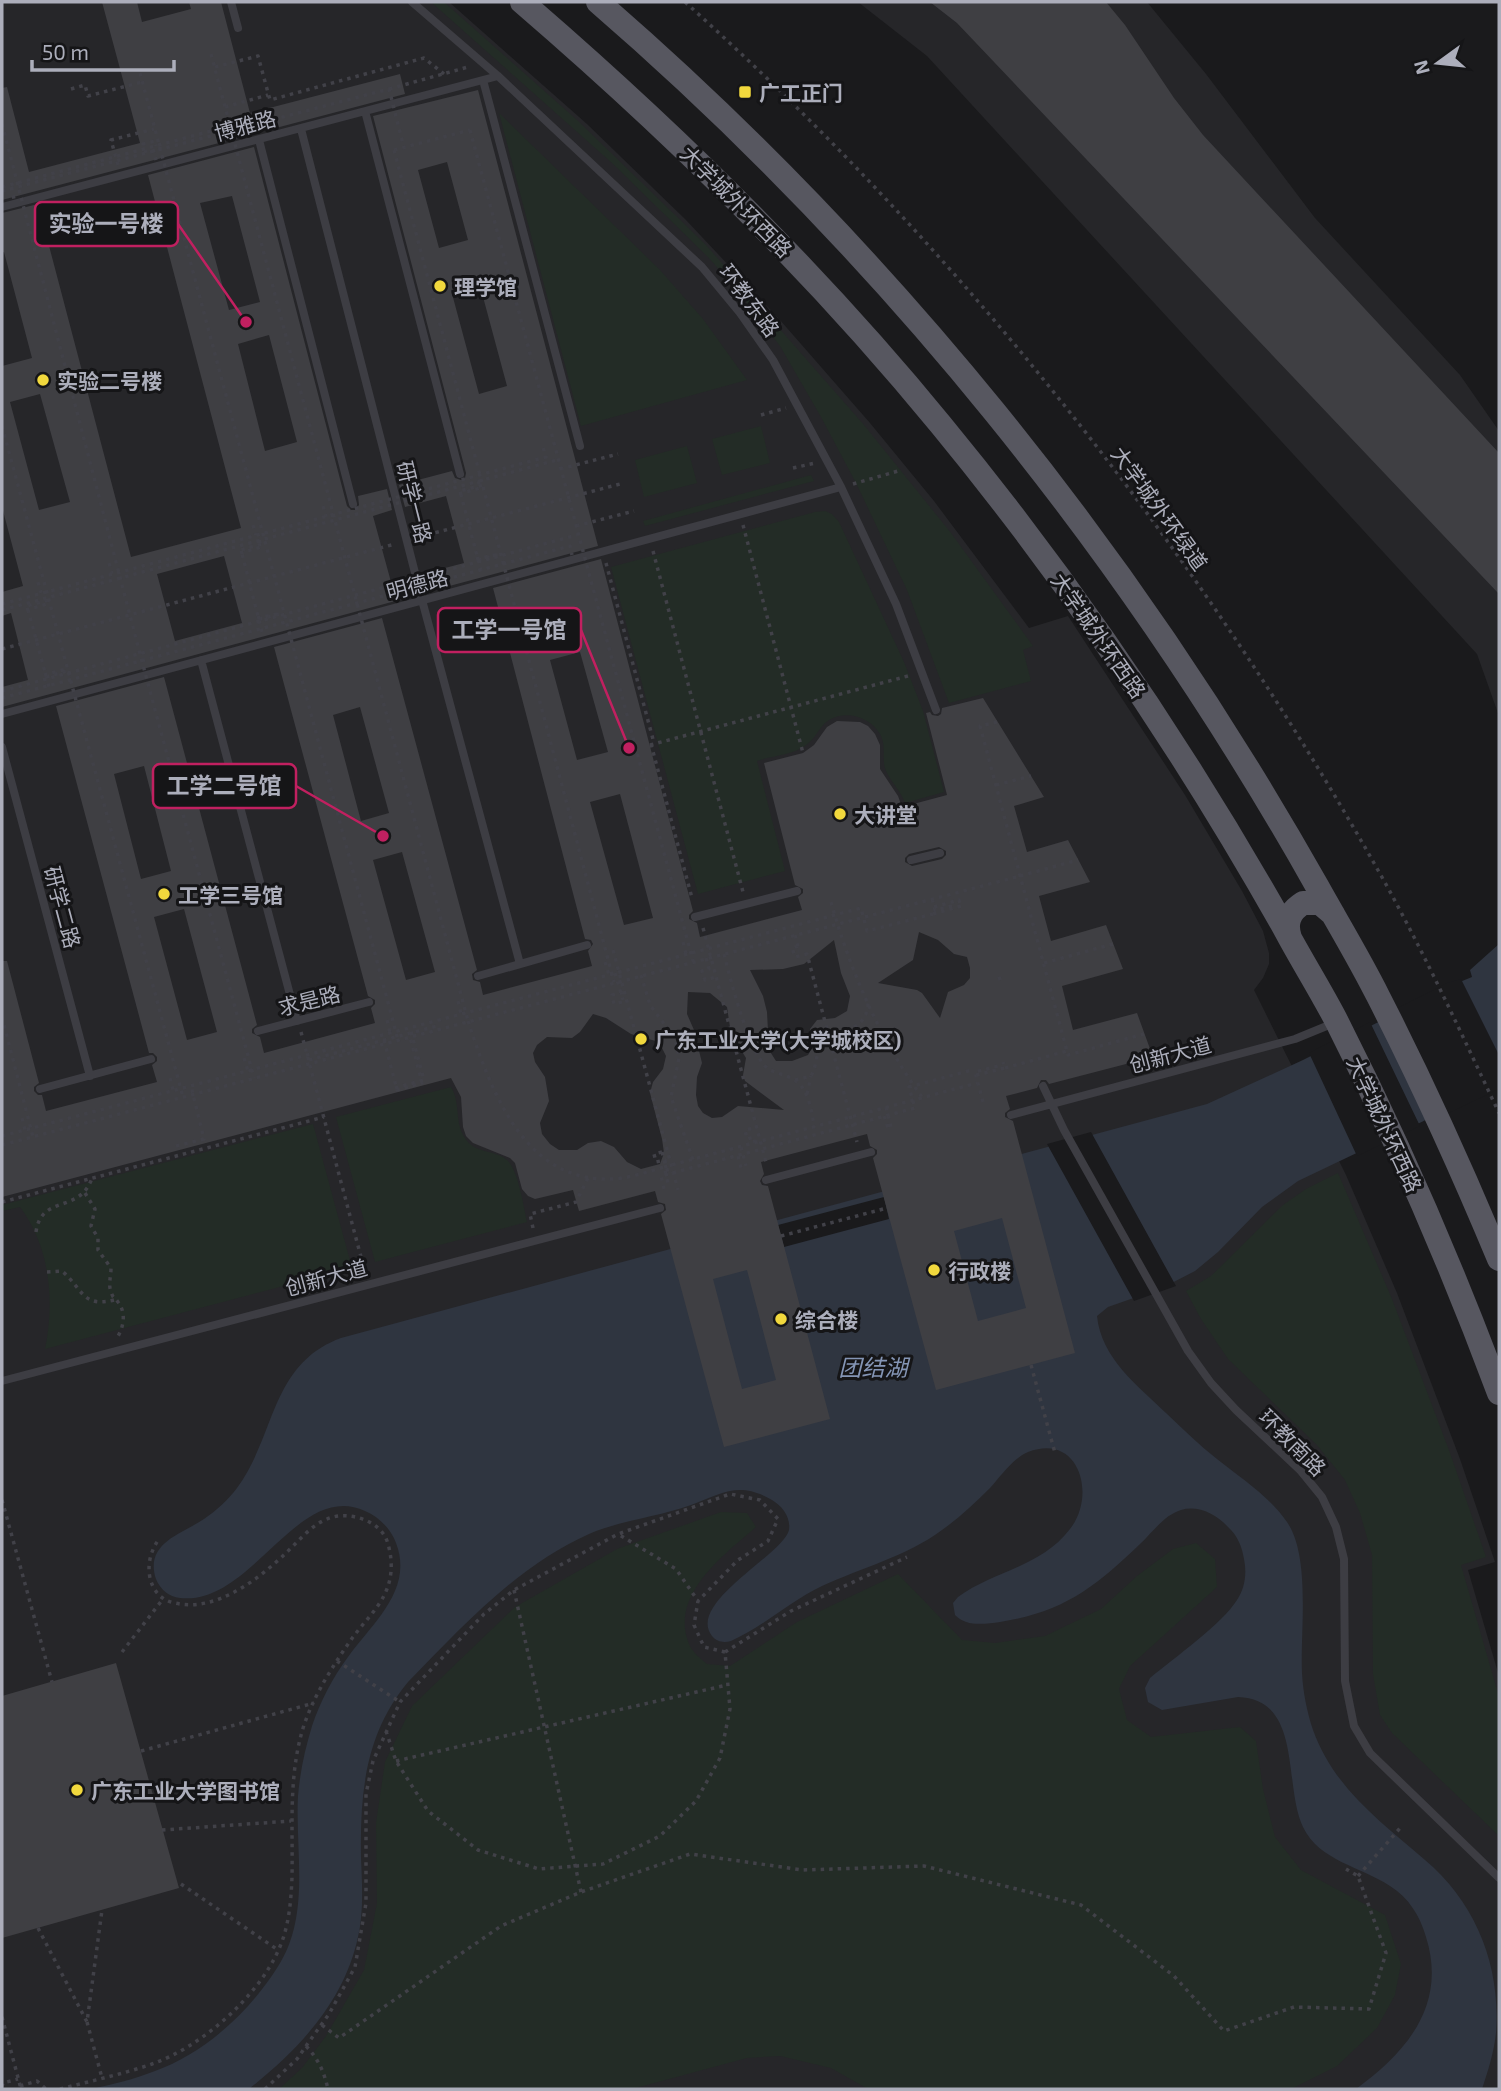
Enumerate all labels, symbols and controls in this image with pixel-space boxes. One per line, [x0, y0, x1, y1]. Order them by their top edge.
scale bar [32, 28, 173, 72]
north arrow [1403, 28, 1473, 98]
text: 50 m [42, 39, 89, 64]
text: N [1408, 58, 1434, 77]
place label: 广工正门 [759, 80, 843, 105]
marker: 广工正门 [737, 84, 753, 100]
street label: 博雅路 [211, 105, 279, 145]
street label: 大学城外环西路 [676, 140, 798, 262]
callout: 实验一号楼 [35, 202, 178, 246]
text: 实验一号楼 [49, 209, 164, 237]
street label: 环教东路 [715, 259, 785, 341]
place label: 理学馆 [454, 274, 517, 299]
marker: 理学馆 [432, 278, 448, 294]
place label: 实验二号楼 [57, 368, 162, 393]
marker: 实验二号楼 [35, 372, 51, 388]
street label: 大学城外环绿道 [1107, 441, 1213, 575]
street label: 研学一路 [393, 458, 437, 546]
street label: 明德路 [383, 564, 451, 604]
street label: 大学城外环西路 [1047, 568, 1151, 702]
callout: 工学一号馆 [438, 608, 581, 652]
text: 工学一号馆 [452, 615, 567, 643]
callout: 工学二号馆 [153, 764, 296, 808]
text: 工学二号馆 [167, 771, 282, 799]
place label: 大讲堂 [854, 802, 917, 827]
marker: 大讲堂 [832, 806, 848, 822]
street label: 研学二路 [40, 863, 86, 951]
place label: 工学三号馆 [178, 882, 283, 907]
marker: 工学三号馆 [156, 886, 172, 902]
street label: 求是路 [275, 980, 343, 1020]
place label: 广东工业大学(大学城校区) [655, 1027, 901, 1052]
marker: 广东工业大学(大学城校区) [633, 1031, 649, 1047]
street label: 创新大道 [1126, 1031, 1214, 1077]
street label: 大学城外环西路 [1343, 1052, 1427, 1196]
street label: 创新大道 [282, 1254, 370, 1300]
place label: 行政楼 [948, 1258, 1011, 1283]
marker: 行政楼 [926, 1262, 942, 1278]
place label: 综合楼 [795, 1307, 858, 1332]
marker: 综合楼 [773, 1311, 789, 1327]
water label: 团结湖 [839, 1353, 911, 1381]
street label: 环教南路 [1254, 1403, 1332, 1481]
place label: 广东工业大学图书馆 [91, 1778, 280, 1803]
marker: 广东工业大学图书馆 [69, 1782, 85, 1798]

